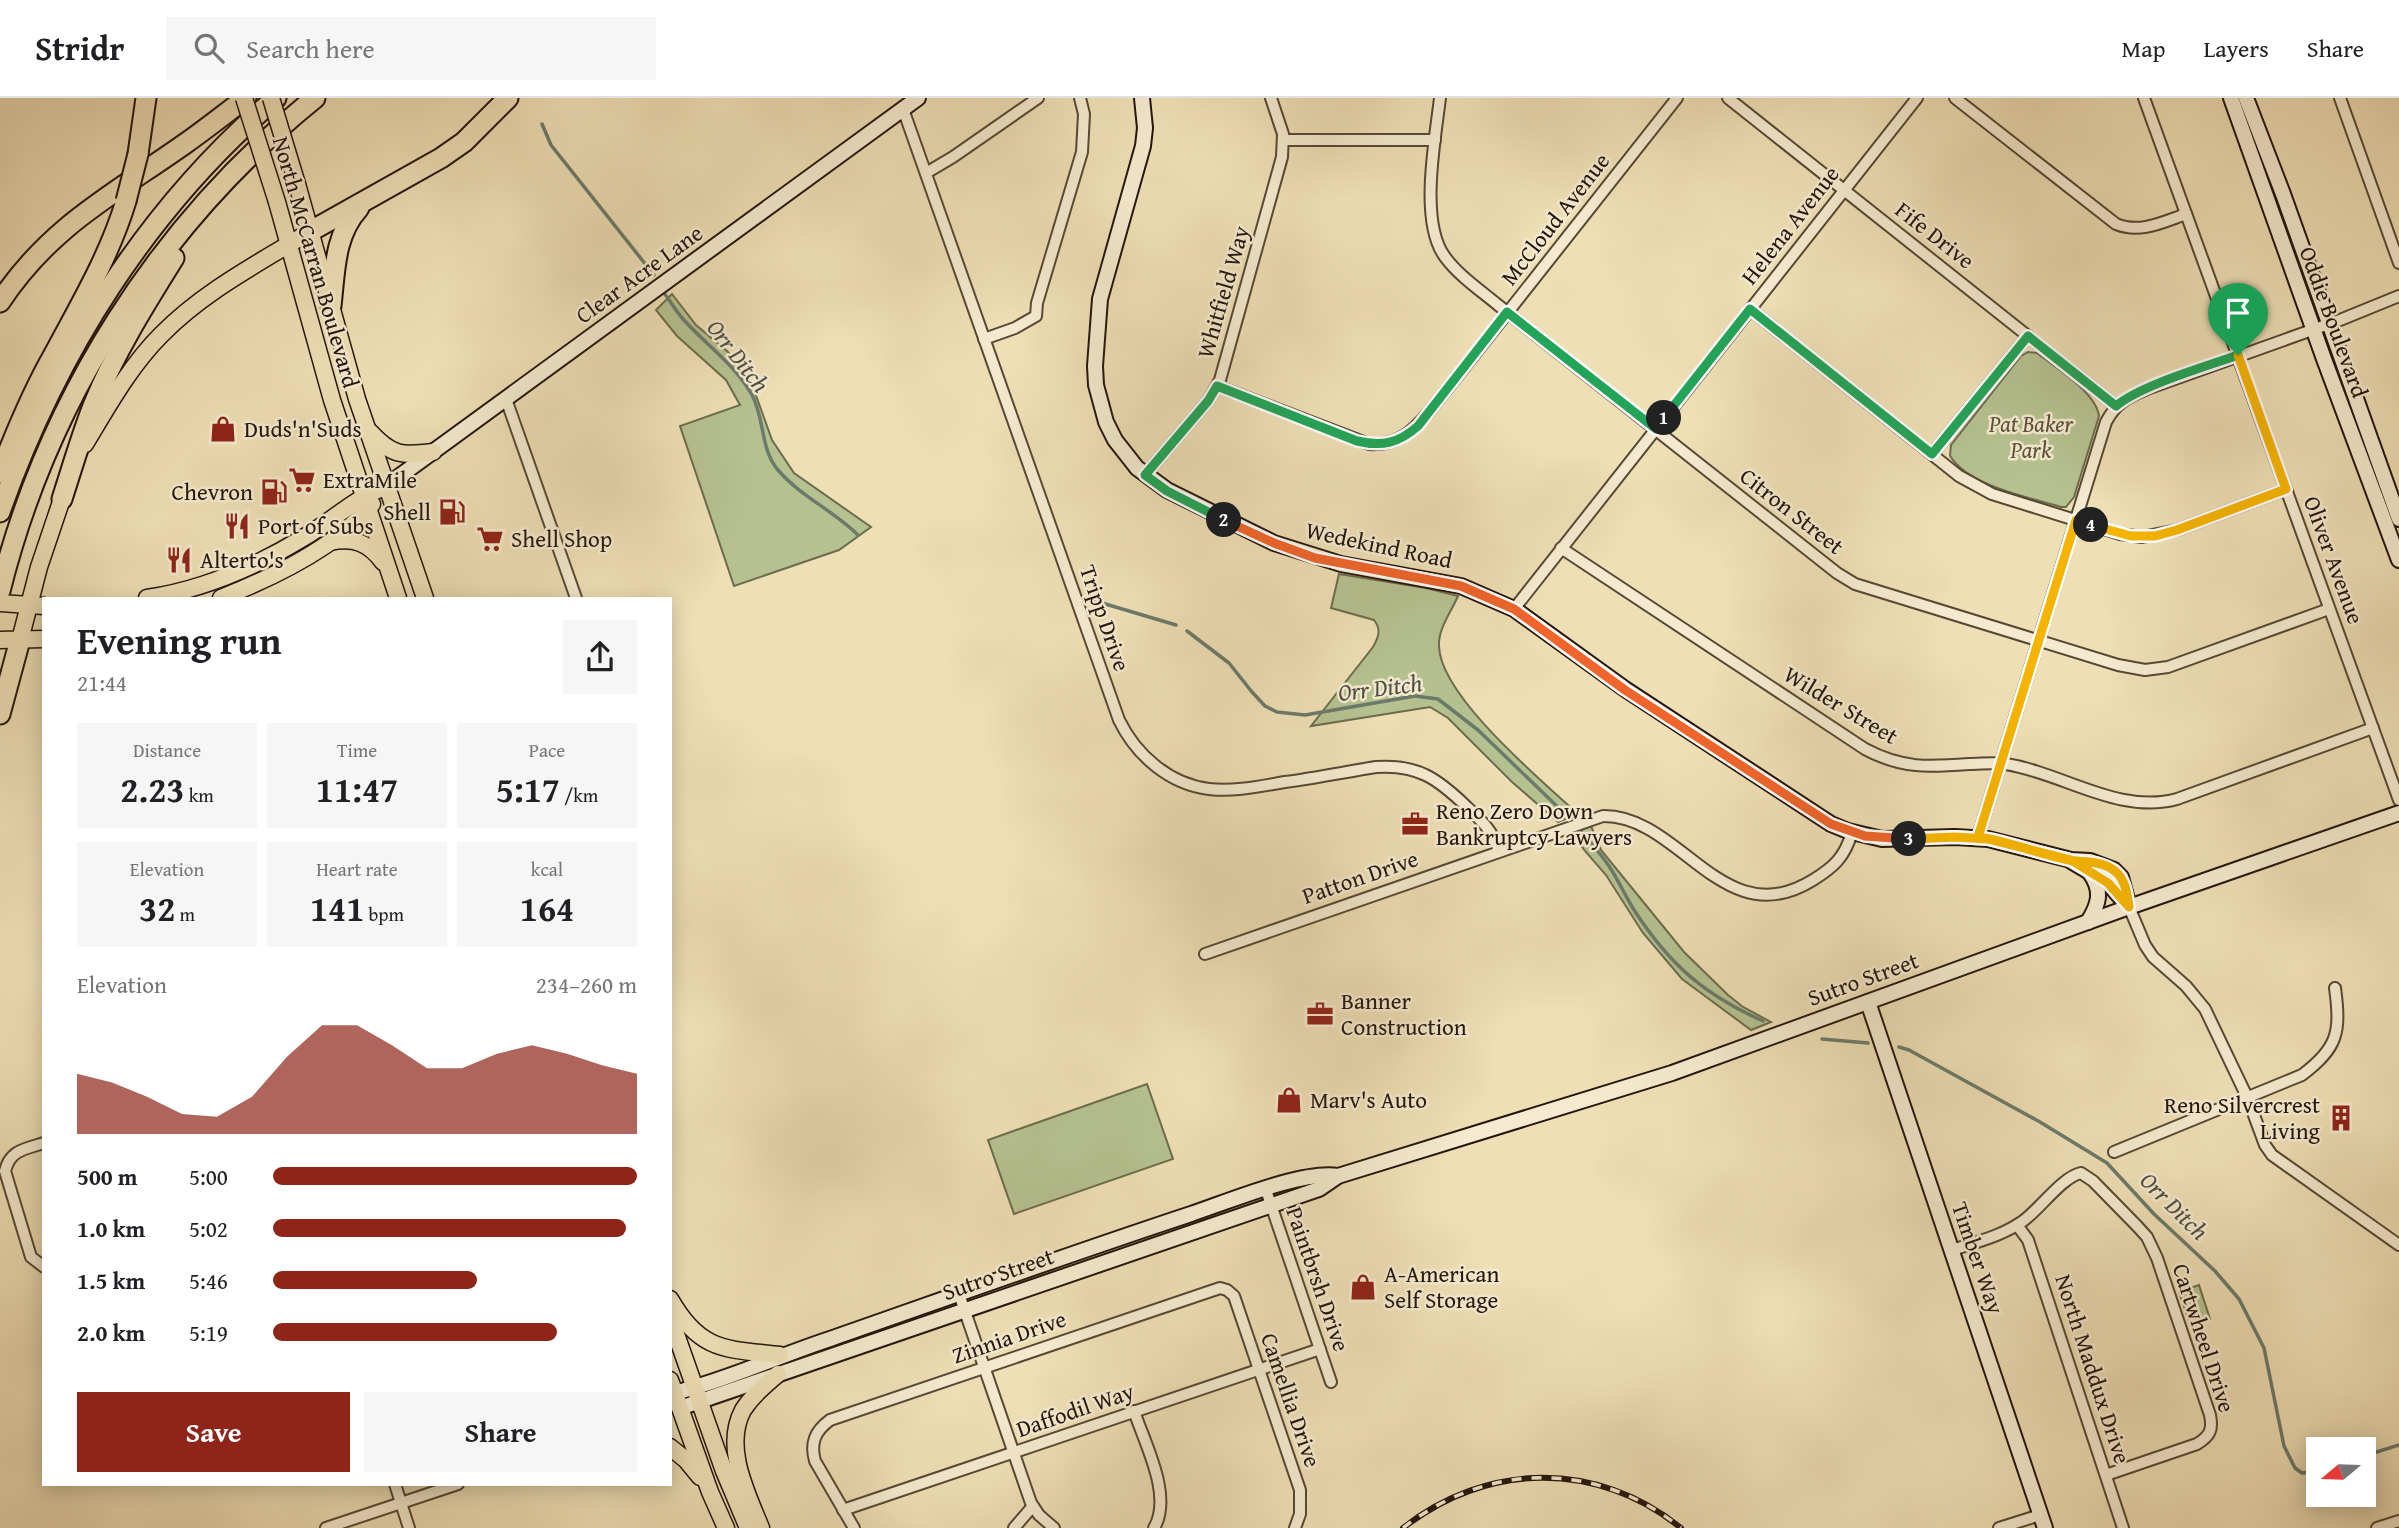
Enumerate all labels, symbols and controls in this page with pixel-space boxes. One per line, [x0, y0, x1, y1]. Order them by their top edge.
search box [166, 17, 656, 80]
text: Stridr [35, 24, 124, 72]
icon: search [190, 29, 228, 67]
text: Search here [246, 29, 375, 68]
text: Map [2122, 31, 2165, 66]
text: Layers [2203, 31, 2269, 66]
text: Share [2307, 31, 2364, 66]
street label: North McCarran Boulevard [265, 132, 368, 392]
street label: McCloud Avenue [1492, 145, 1617, 292]
street label: Helena Avenue [1733, 158, 1847, 291]
street label: Fife Drive [1889, 193, 1982, 276]
street label: Clear Acre Lane [568, 216, 709, 331]
street label: Whitfield Way [1188, 221, 1257, 362]
street label: Oddie Boulevard [2292, 242, 2377, 403]
pin [2208, 283, 2268, 355]
icon: arrive [2219, 294, 2257, 332]
water label: Orr Ditch [699, 312, 778, 400]
pin: 1 [1646, 400, 1682, 436]
text: 1 [1659, 403, 1668, 431]
park label: Pat Baker Park [1988, 407, 2074, 466]
place label: Duds'n'Suds [244, 412, 362, 445]
shop icon: Duds'n'Suds [208, 414, 238, 444]
street label: Citron Street [1733, 459, 1851, 562]
place label: ExtraMile [323, 463, 417, 496]
supermarket icon: ExtraMile [287, 465, 317, 495]
place label: Chevron [172, 475, 253, 508]
fuel station icon: Chevron [259, 477, 289, 507]
street label: Oliver Avenue [2296, 491, 2373, 628]
place label: Shell [383, 495, 431, 528]
fuel station icon: Shell [437, 497, 467, 527]
pin: 2 [1206, 502, 1242, 538]
text: 2 [1219, 505, 1228, 533]
pin: 4 [2074, 508, 2108, 542]
place label: Port of Subs [258, 509, 374, 542]
text: 4 [2086, 510, 2095, 538]
restaurant icon: Port of Subs [222, 511, 252, 541]
street label: Wedekind Road [1303, 513, 1456, 576]
place label: Shell Shop [511, 522, 612, 555]
supermarket icon: Shell Shop [475, 524, 505, 554]
place label: Alterto's [200, 543, 284, 576]
restaurant icon: Alterto's [164, 545, 194, 575]
street label: Tripp Drive [1072, 560, 1139, 675]
text: Evening run [77, 612, 281, 668]
button: share [563, 620, 637, 694]
street label: Wilder Street [1778, 657, 1905, 752]
water label: Orr Ditch [1336, 665, 1424, 710]
text: 21:44 [77, 666, 127, 699]
text: Distance [133, 736, 201, 764]
text: Time [337, 736, 377, 764]
text: Pace [529, 736, 565, 764]
text: 2.23 [120, 764, 184, 815]
text: 11:47 [316, 764, 398, 815]
text: 5:17 [496, 764, 560, 815]
text: km [184, 781, 214, 809]
text: /km [560, 781, 598, 809]
place label: Reno Zero Down Bankruptcy Lawyers [1436, 794, 1632, 853]
office icon: Reno Zero Down Bankruptcy Lawyers [1400, 809, 1430, 839]
pin: 3 [1892, 822, 1926, 856]
text: 3 [1904, 824, 1913, 852]
street label: Patton Drive [1297, 841, 1422, 912]
text: Elevation [130, 855, 204, 883]
text: Heart rate [316, 855, 398, 883]
text: kcal [531, 855, 563, 883]
text: 32 [139, 883, 175, 934]
text: 141 [310, 883, 364, 934]
text: 164 [520, 883, 574, 934]
text: m [175, 900, 195, 928]
text: bpm [364, 900, 404, 928]
street label: Sutro Street [1803, 943, 1923, 1014]
text: Elevation [77, 968, 167, 1001]
text: 234–260 m [536, 968, 637, 1001]
place label: Banner Construction [1341, 984, 1467, 1043]
office icon: Banner Construction [1305, 999, 1335, 1029]
place label: Marv's Auto [1310, 1083, 1427, 1116]
shop icon: Marv's Auto [1274, 1085, 1304, 1115]
place label: Reno Silvercrest Living [2164, 1088, 2321, 1147]
building icon: Reno Silvercrest Living [2326, 1103, 2356, 1133]
text: 500 m [77, 1160, 138, 1193]
text: 5:00 [189, 1160, 228, 1193]
water label: Orr Ditch [2132, 1163, 2217, 1248]
street label: Timber Way [1944, 1197, 2013, 1319]
street label: Paintbrsh Drive [1278, 1202, 1359, 1356]
text: 1.0 km [77, 1212, 145, 1245]
text: 5:02 [189, 1212, 228, 1245]
street label: Sutro Street [938, 1239, 1058, 1308]
place label: A-American Self Storage [1384, 1257, 1499, 1316]
street label: Cartwheel Drive [2165, 1259, 2244, 1417]
text: 1.5 km [77, 1264, 145, 1297]
text: 5:46 [189, 1264, 228, 1297]
street label: North Maddux Drive [2047, 1270, 2140, 1468]
shop icon: A-American Self Storage [1348, 1272, 1378, 1302]
street label: Zinnia Drive [947, 1302, 1070, 1371]
text: 2.0 km [77, 1316, 145, 1349]
text: 5:19 [189, 1316, 228, 1349]
street label: Camellia Drive [1253, 1328, 1330, 1471]
street label: Daffodil Way [1012, 1374, 1139, 1445]
button: Save [77, 1392, 350, 1472]
button: Share [364, 1392, 637, 1472]
north arrow [2306, 1437, 2376, 1507]
map controls [2306, 1437, 2376, 1507]

